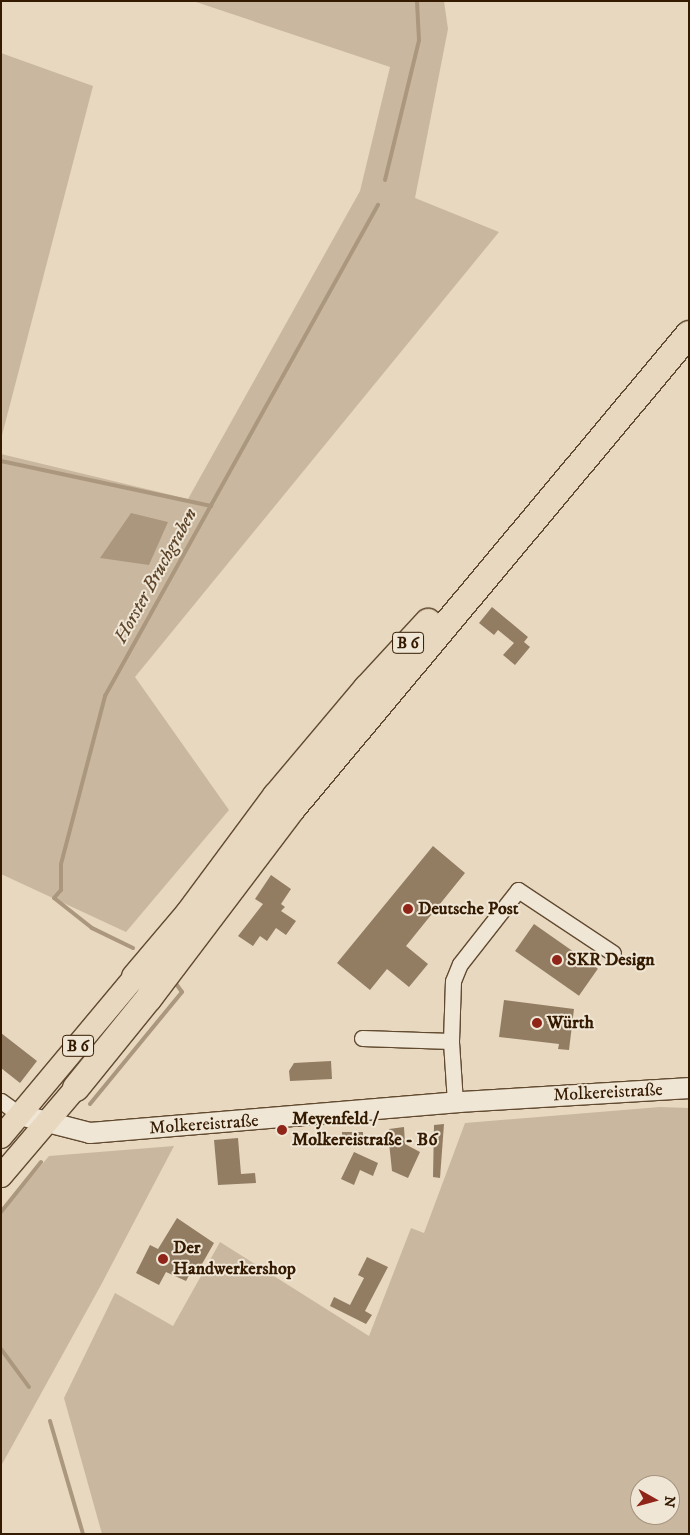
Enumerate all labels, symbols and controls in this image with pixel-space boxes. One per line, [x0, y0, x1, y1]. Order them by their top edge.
water label: Horster Bruchgraben [110, 505, 202, 647]
road number: B 6 [392, 630, 424, 656]
place label: Deutsche Post [418, 898, 518, 920]
marker: Deutsche Post [402, 903, 414, 915]
place label: SKR Design [567, 949, 655, 971]
marker: SKR Design [551, 954, 563, 966]
place label: Würth [547, 1012, 594, 1034]
marker: Würth [531, 1017, 543, 1029]
road number: B 6 [62, 1032, 94, 1060]
street label: Molkereistraße [553, 1079, 663, 1107]
place label: Meyenfeld / Molkereistraße - B6 [292, 1109, 438, 1152]
street label: Molkereistraße [149, 1110, 259, 1140]
marker: Meyenfeld / Molkereistraße - B6 [276, 1124, 288, 1136]
place label: Der Handwerkershop [173, 1238, 296, 1280]
marker: Der Handwerkershop [157, 1253, 169, 1265]
north arrow [630, 1475, 680, 1525]
text: N [659, 1495, 679, 1509]

